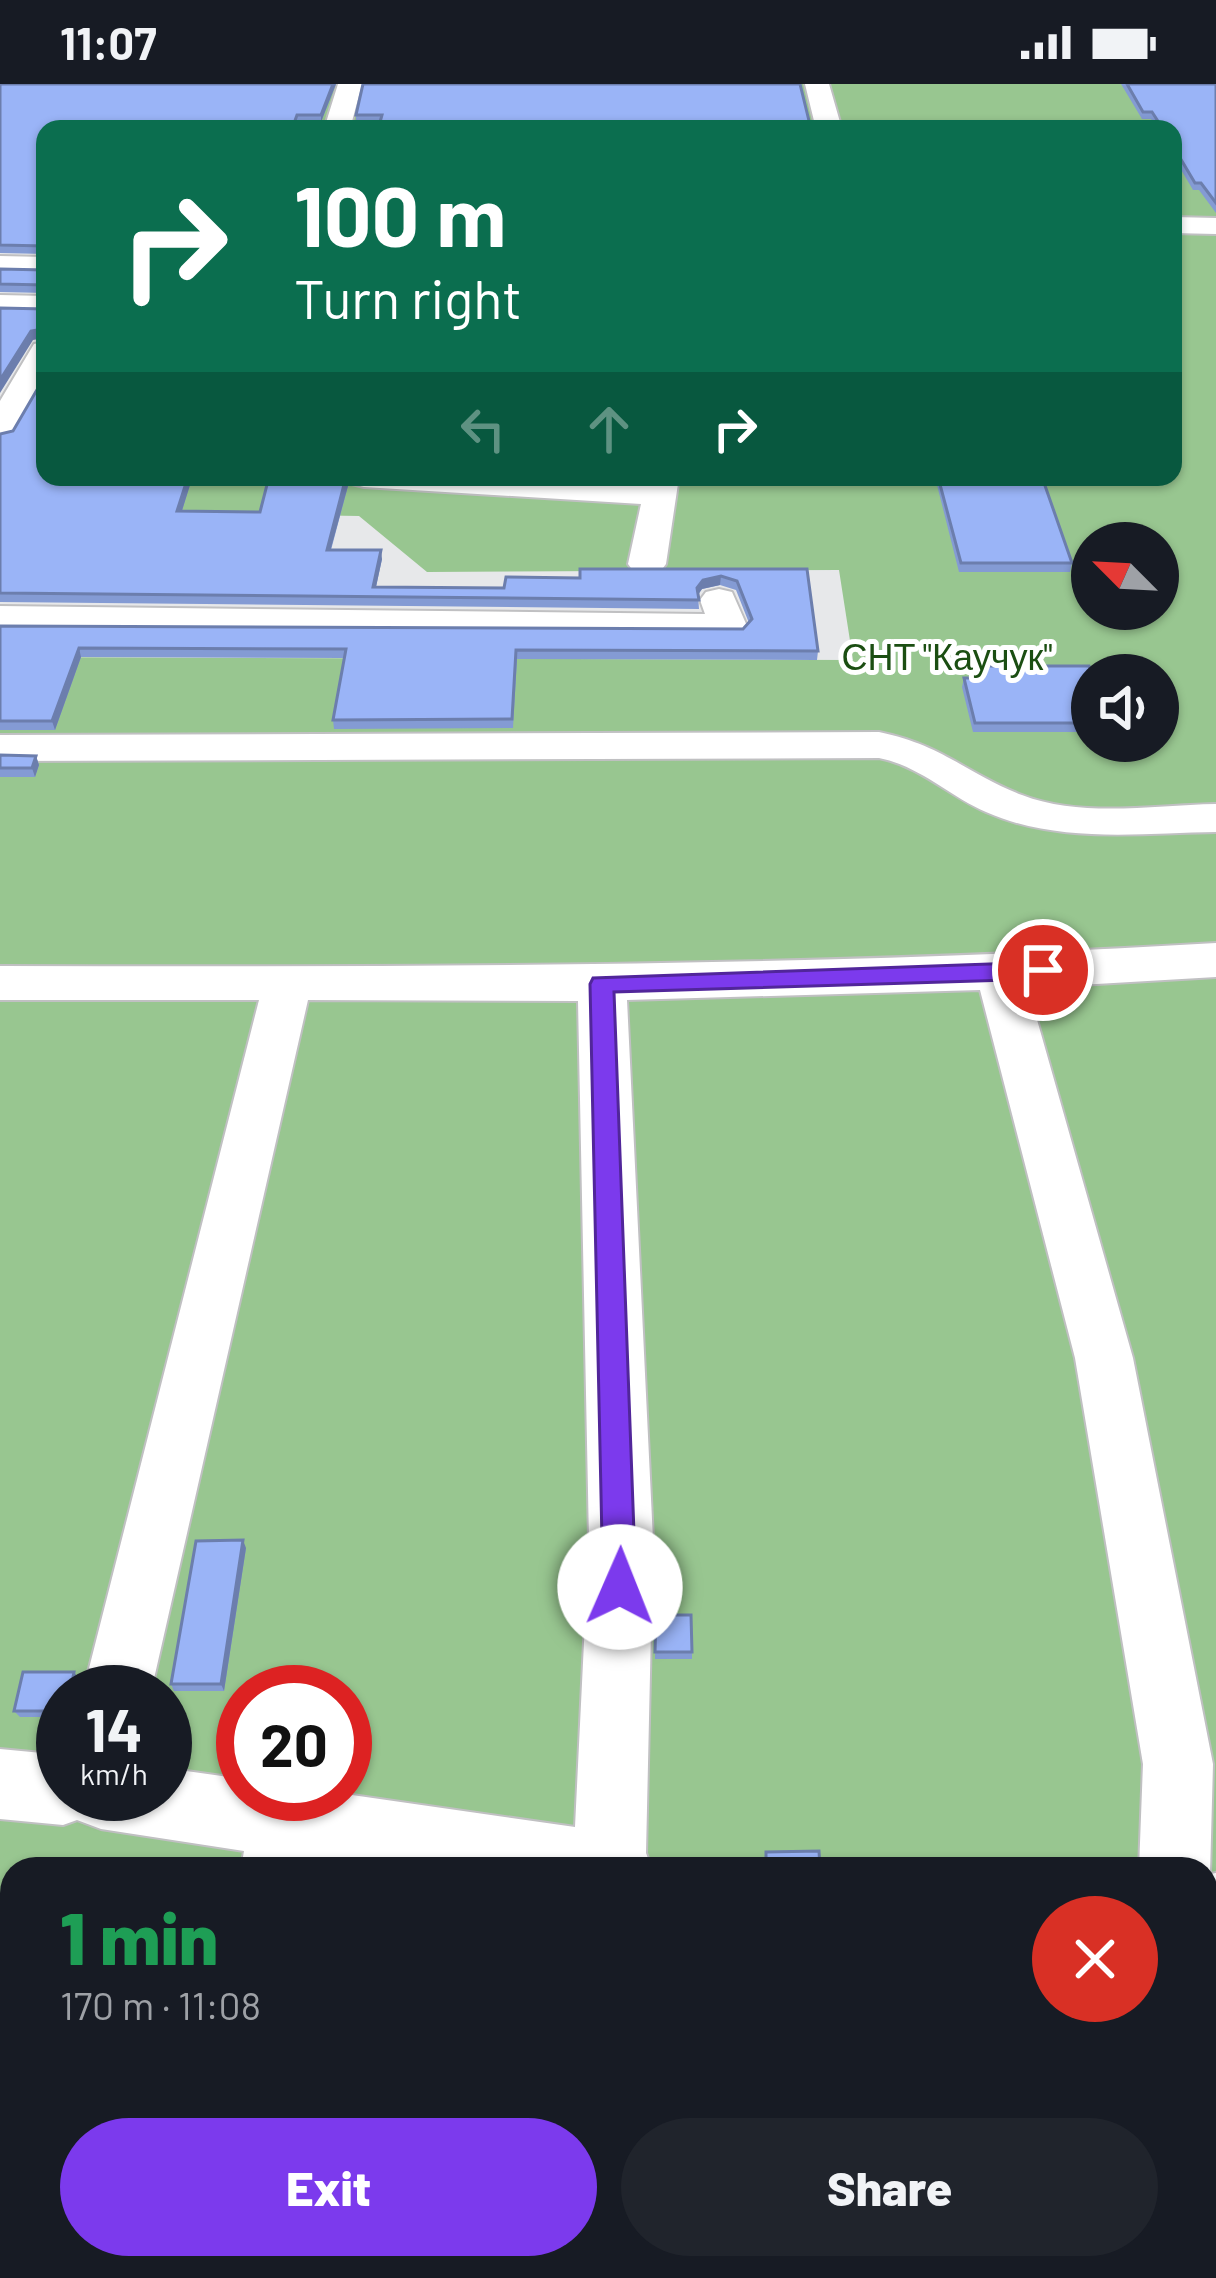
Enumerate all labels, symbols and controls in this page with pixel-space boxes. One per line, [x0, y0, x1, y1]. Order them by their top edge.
text: 11:07 [60, 15, 157, 69]
text: 100 m [294, 163, 506, 264]
icon: right [96, 168, 252, 324]
text: Turn right [294, 265, 522, 330]
icon: left [450, 396, 516, 462]
icon: ahead [576, 396, 642, 462]
icon: right [702, 396, 768, 462]
north arrow [1071, 522, 1179, 630]
map controls [1071, 522, 1179, 762]
park label: СНТ "Каучук" [841, 634, 1053, 678]
button: sound [1071, 654, 1179, 762]
pin [992, 919, 1094, 1021]
icon: arrive [1010, 937, 1076, 1003]
position arrow [557, 1524, 683, 1650]
speed limit sign: 20 [216, 1665, 372, 1821]
text: 14 [85, 1692, 143, 1764]
text: km/h [80, 1755, 148, 1791]
text: 1 min [60, 1893, 218, 1979]
button: close [1032, 1896, 1158, 2022]
text: 170 m · 11:08 [60, 1981, 261, 2028]
button: Exit [60, 2118, 597, 2256]
button: Share [621, 2118, 1158, 2256]

